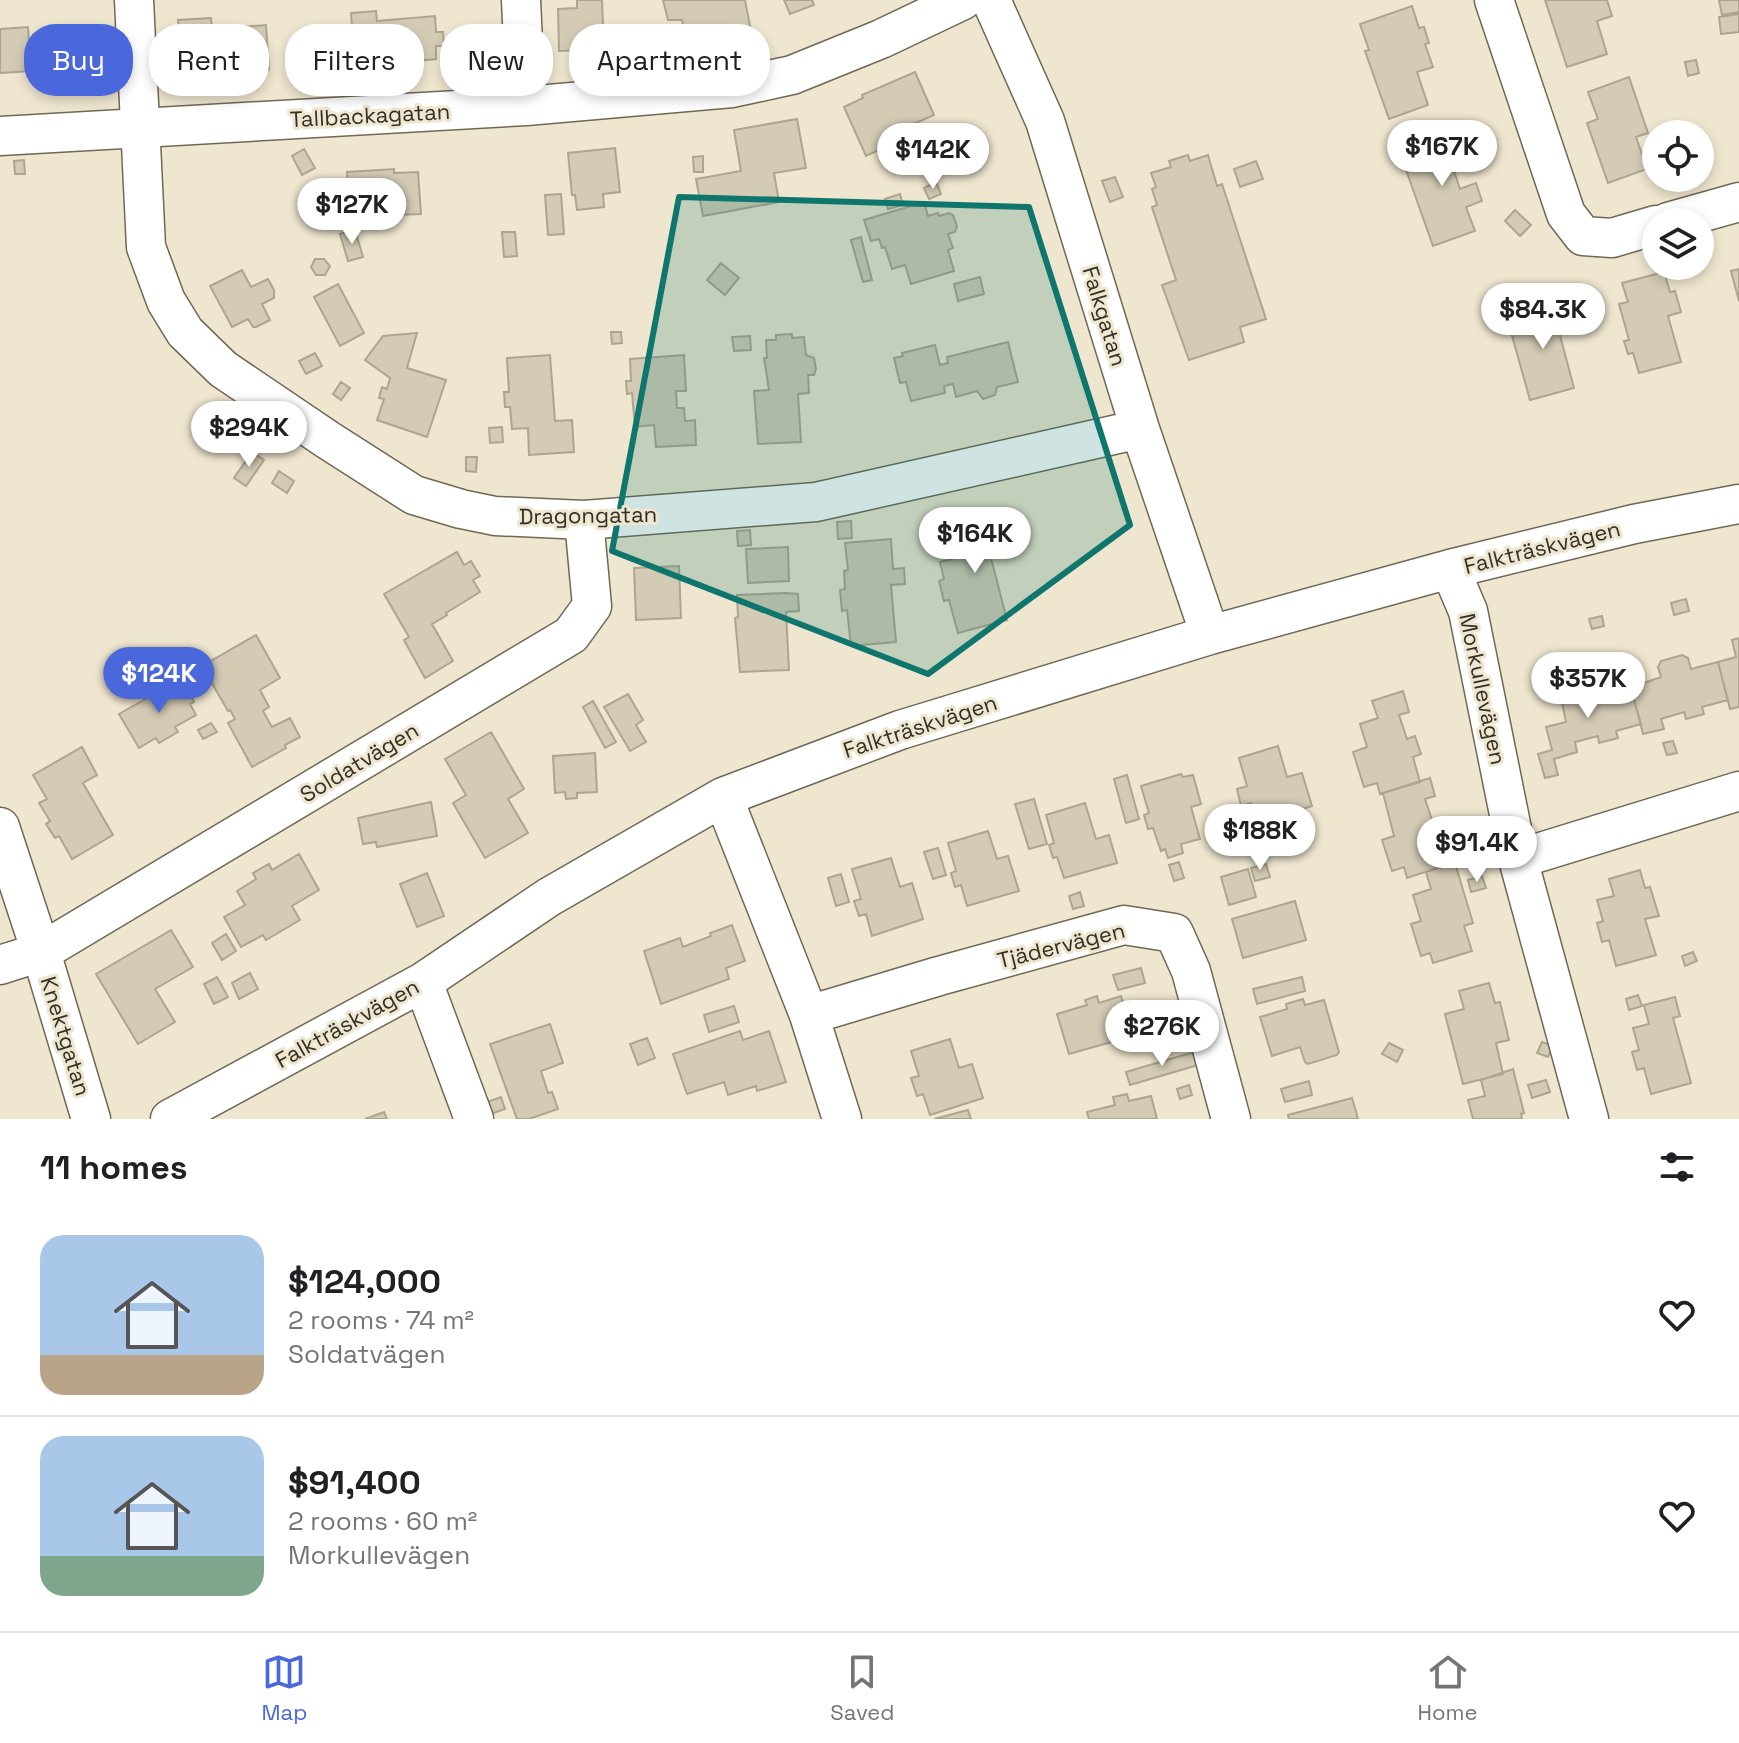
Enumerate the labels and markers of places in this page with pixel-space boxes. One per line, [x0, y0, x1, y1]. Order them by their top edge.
pin: $167K [1386, 120, 1498, 188]
pin: $142K [877, 123, 989, 191]
pin: $127K [296, 178, 408, 246]
pin: $84.3K [1478, 283, 1608, 351]
pin: $294K [193, 401, 305, 469]
pin: $164K [919, 507, 1031, 575]
pin: $124K [103, 647, 215, 715]
pin: $357K [1532, 652, 1644, 720]
pin: $188K [1204, 804, 1316, 872]
pin: $91.4K [1412, 816, 1542, 884]
pin: $276K [1106, 1000, 1218, 1068]

